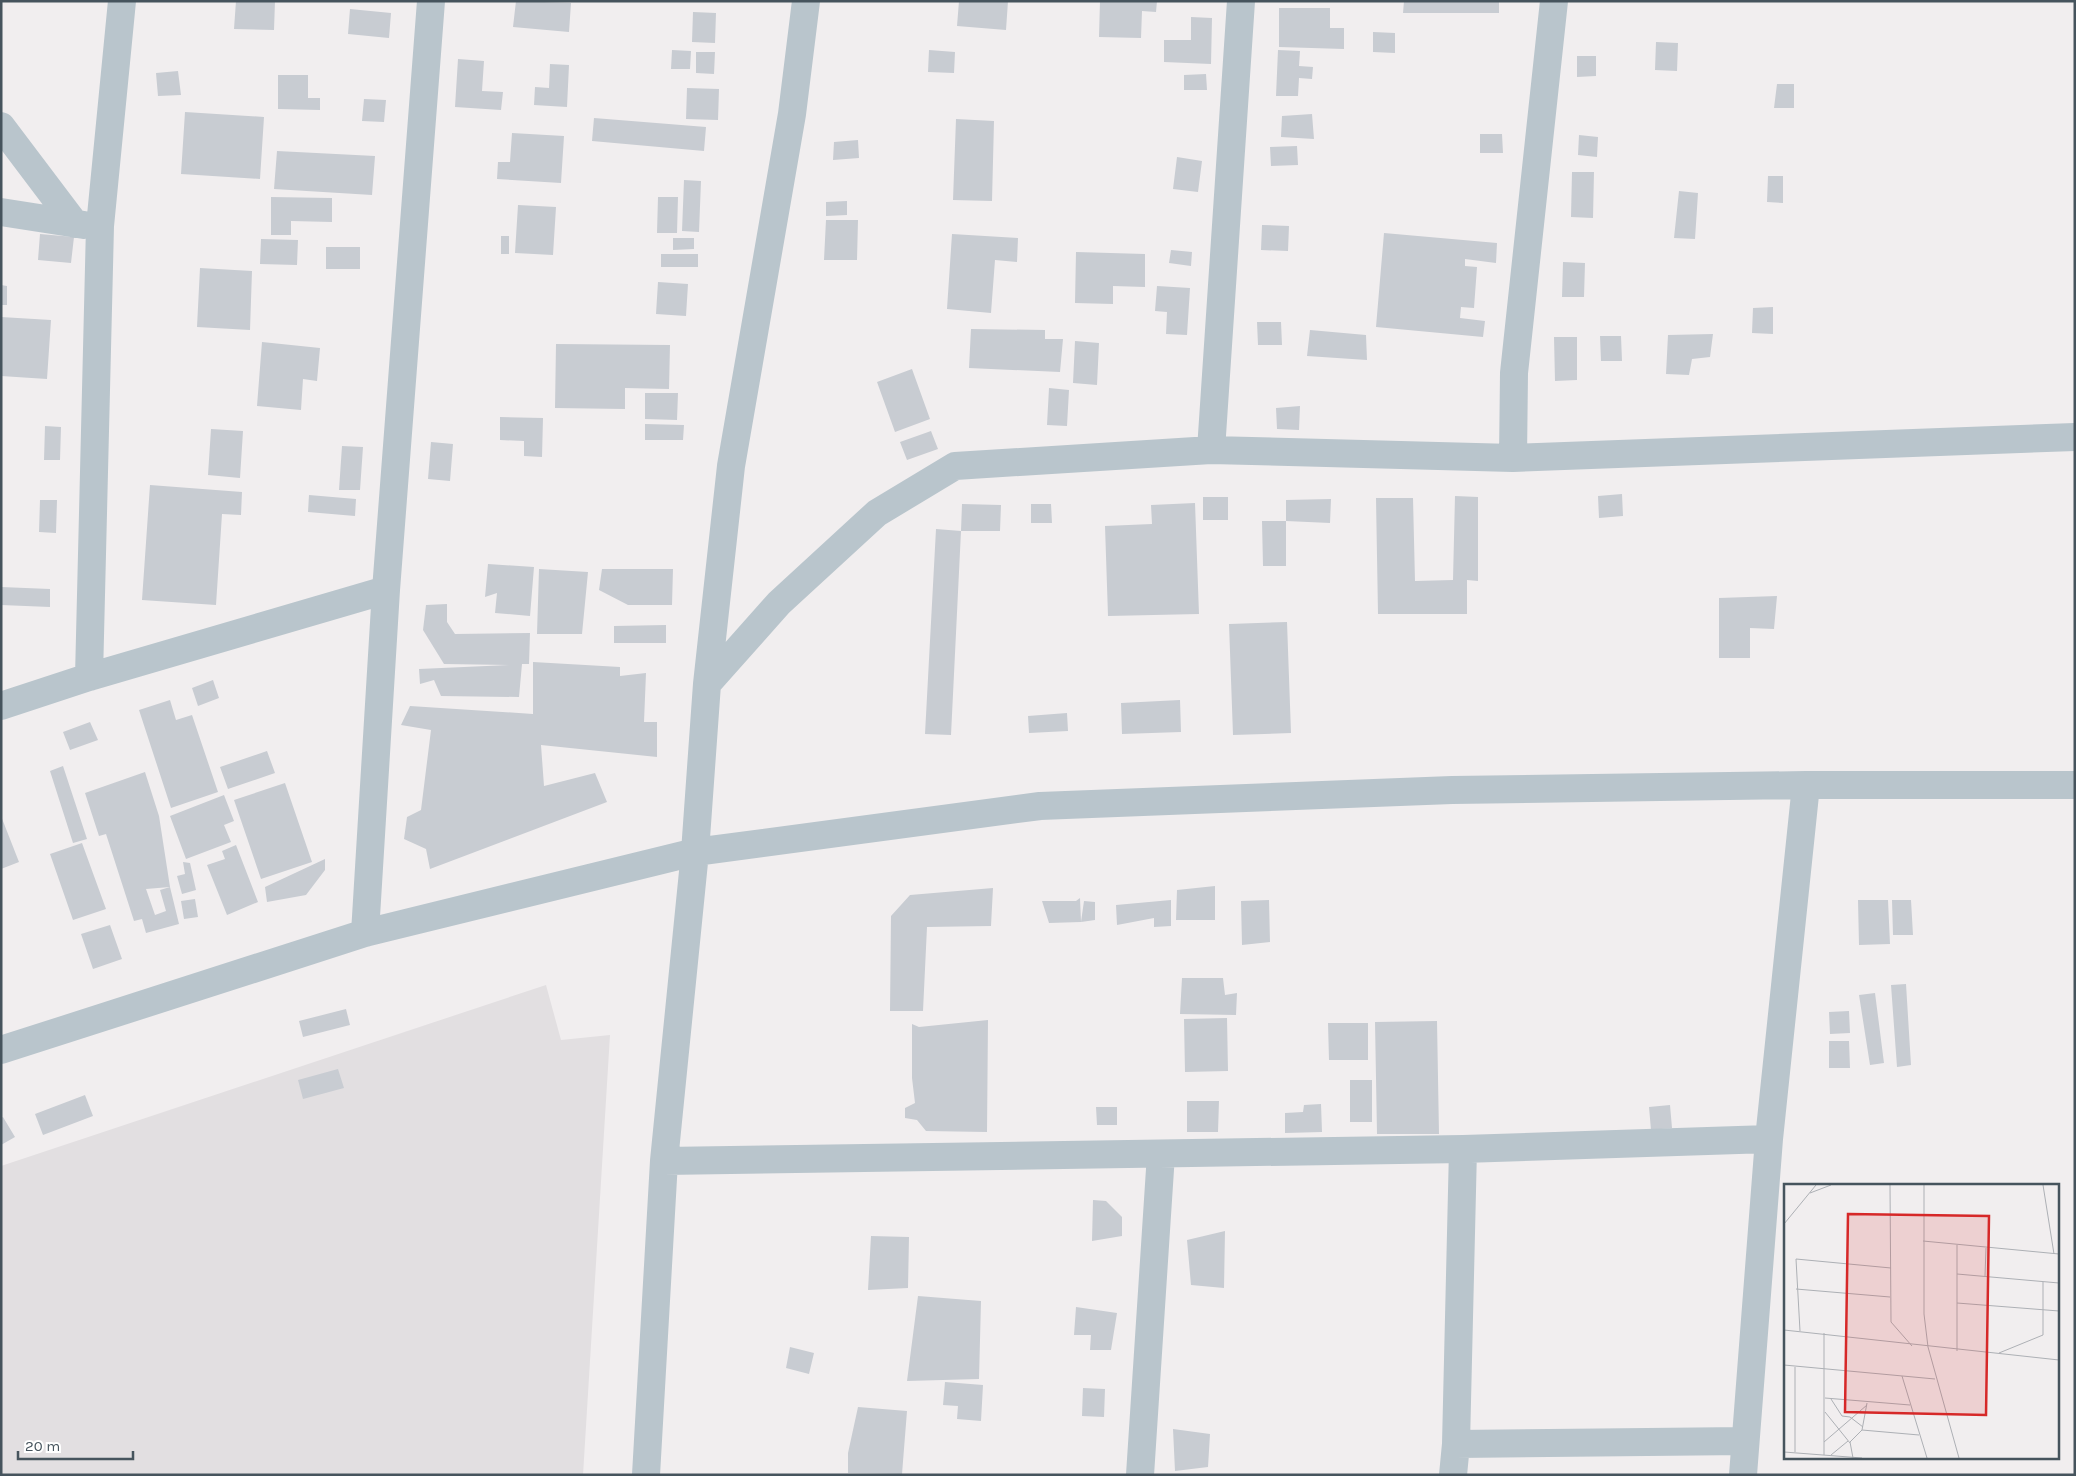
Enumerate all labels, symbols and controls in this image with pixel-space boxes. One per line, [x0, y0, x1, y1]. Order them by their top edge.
inset map [1784, 1184, 2058, 1458]
scale bar [18, 1428, 132, 1460]
text: 20 m [25, 1437, 60, 1455]

